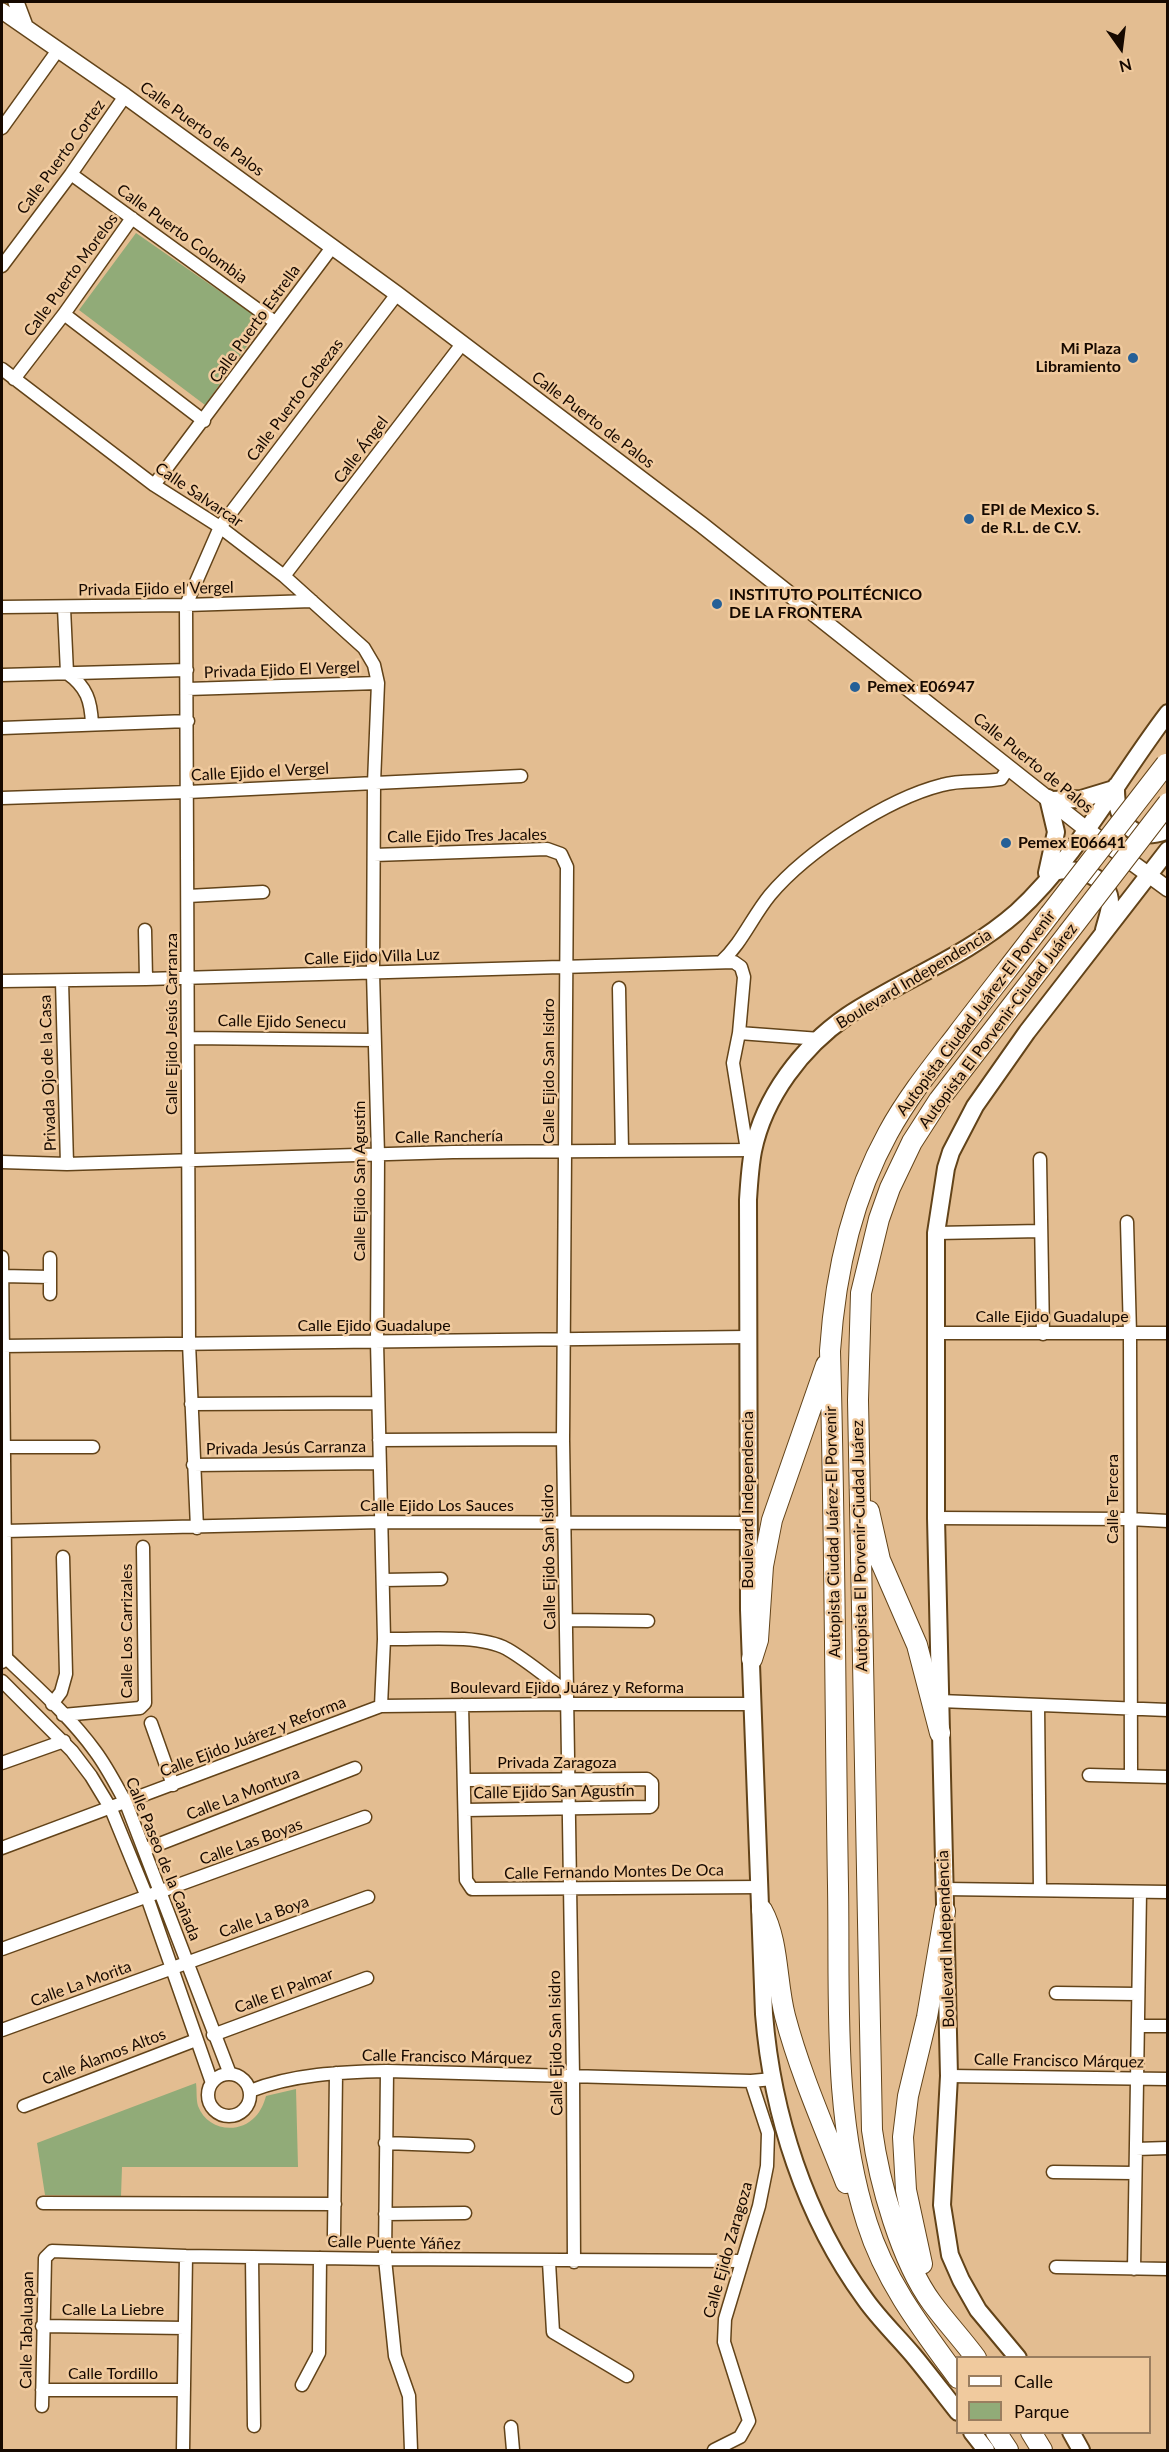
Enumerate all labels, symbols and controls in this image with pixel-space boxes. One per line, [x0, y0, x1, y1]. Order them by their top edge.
north arrow [1091, 18, 1151, 78]
text: N [1117, 55, 1134, 77]
street label: Calle Puerto de Palos [136, 77, 268, 181]
street label: Calle Puerto Cortez [13, 96, 109, 218]
street label: Calle Puerto Colombia [113, 180, 251, 288]
street label: Calle Puerto Morelos [20, 210, 122, 340]
street label: Calle Puerto Estrella [206, 261, 304, 387]
street label: Calle Puerto Cabezas [243, 335, 347, 465]
place label: Mi Plaza Libramiento [1036, 339, 1121, 377]
marker: Mi Plaza Libramiento [1126, 351, 1140, 365]
street label: Calle Puerto de Palos [528, 368, 658, 472]
street label: Calle Ángel [330, 413, 392, 487]
street label: Calle Salvarcar [151, 459, 247, 531]
place label: EPI de Mexico S. de R.L. de C.V. [981, 500, 1099, 538]
marker: EPI de Mexico S. de R.L. de C.V. [962, 512, 976, 526]
street label: Privada Ejido el Vergel [78, 578, 234, 600]
place label: INSTITUTO POLITÉCNICO DE LA FRONTERA [729, 585, 922, 623]
marker: INSTITUTO POLITÉCNICO DE LA FRONTERA [710, 597, 724, 611]
street label: Privada Ejido El Vergel [204, 658, 360, 682]
place label: Pemex E06947 [867, 677, 975, 697]
marker: Pemex E06947 [848, 680, 862, 694]
street label: Calle Puerto de Palos [969, 709, 1097, 817]
street label: Calle Ejido el Vergel [190, 759, 330, 785]
street label: Calle Ejido Tres Jacales [387, 825, 547, 847]
place label: Pemex E06641 [1018, 833, 1126, 853]
marker: Pemex E06641 [999, 836, 1013, 850]
street label: Autopista Ciudad Juárez-El Porvenir [893, 907, 1059, 1119]
street label: Autopista El Porvenir-Ciudad Juárez [915, 920, 1081, 1132]
street label: Boulevard Independencia [833, 925, 995, 1033]
street label: Calle Ejido Jesús Carranza [162, 933, 182, 1115]
street label: Calle Ejido Villa Luz [304, 945, 440, 969]
street label: Privada Ojo de la Casa [36, 994, 60, 1152]
street label: Calle Ejido San Isidro [539, 998, 559, 1144]
street label: Calle Ejido Senecu [217, 1011, 347, 1033]
street label: Calle Ejido San Agustín [350, 1100, 370, 1262]
street label: Calle Ranchería [395, 1126, 503, 1148]
street label: Calle Ejido Guadalupe [975, 1307, 1129, 1327]
street label: Calle Ejido Guadalupe [297, 1316, 451, 1336]
street label: Autopista Ciudad Juárez-El Porvenir [821, 1406, 845, 1658]
street label: Boulevard Independencia [738, 1411, 758, 1589]
street label: Autopista El Porvenir-Ciudad Juárez [848, 1420, 872, 1672]
street label: Privada Jesús Carranza [206, 1437, 366, 1459]
street label: Calle Tercera [1103, 1454, 1123, 1544]
street label: Calle Ejido San Isidro [538, 1484, 560, 1630]
street label: Calle Ejido Los Sauces [360, 1496, 514, 1516]
street label: Calle Los Carrizales [117, 1564, 137, 1698]
street label: Boulevard Ejido Juárez y Reforma [450, 1678, 684, 1698]
street label: Calle Ejido Juárez y Reforma [157, 1693, 349, 1781]
street label: Privada Zaragoza [497, 1753, 617, 1773]
street label: Calle La Montura [184, 1764, 302, 1824]
street label: Calle Paseo de la Cañada [121, 1775, 205, 1943]
street label: Calle Ejido San Agustín [473, 1781, 635, 1803]
street label: Calle Las Boyas [197, 1815, 305, 1869]
street label: Boulevard Independencia [933, 1850, 959, 2028]
street label: Calle Fernando Montes De Oca [504, 1860, 724, 1884]
street label: Calle La Boya [217, 1892, 311, 1942]
street label: Calle La Morita [28, 1957, 134, 2011]
street label: Calle El Palmar [232, 1964, 336, 2018]
street label: Calle Ejido San Isidro [545, 1970, 567, 2116]
street label: Calle Álamos Altos [40, 2025, 168, 2089]
street label: Calle Francisco Márquez [362, 2046, 532, 2068]
street label: Calle Francisco Márquez [974, 2050, 1144, 2072]
street label: Calle Ejido Zaragoza [699, 2179, 757, 2321]
street label: Calle Puente Yáñez [327, 2232, 461, 2254]
street label: Calle Tabaluapan [16, 2271, 38, 2389]
street label: Calle La Liebre [62, 2300, 164, 2320]
legend [956, 2356, 1151, 2434]
street label: Calle Tordillo [68, 2364, 158, 2384]
text: Calle [1014, 2370, 1053, 2392]
text: Parque [1014, 2400, 1069, 2422]

